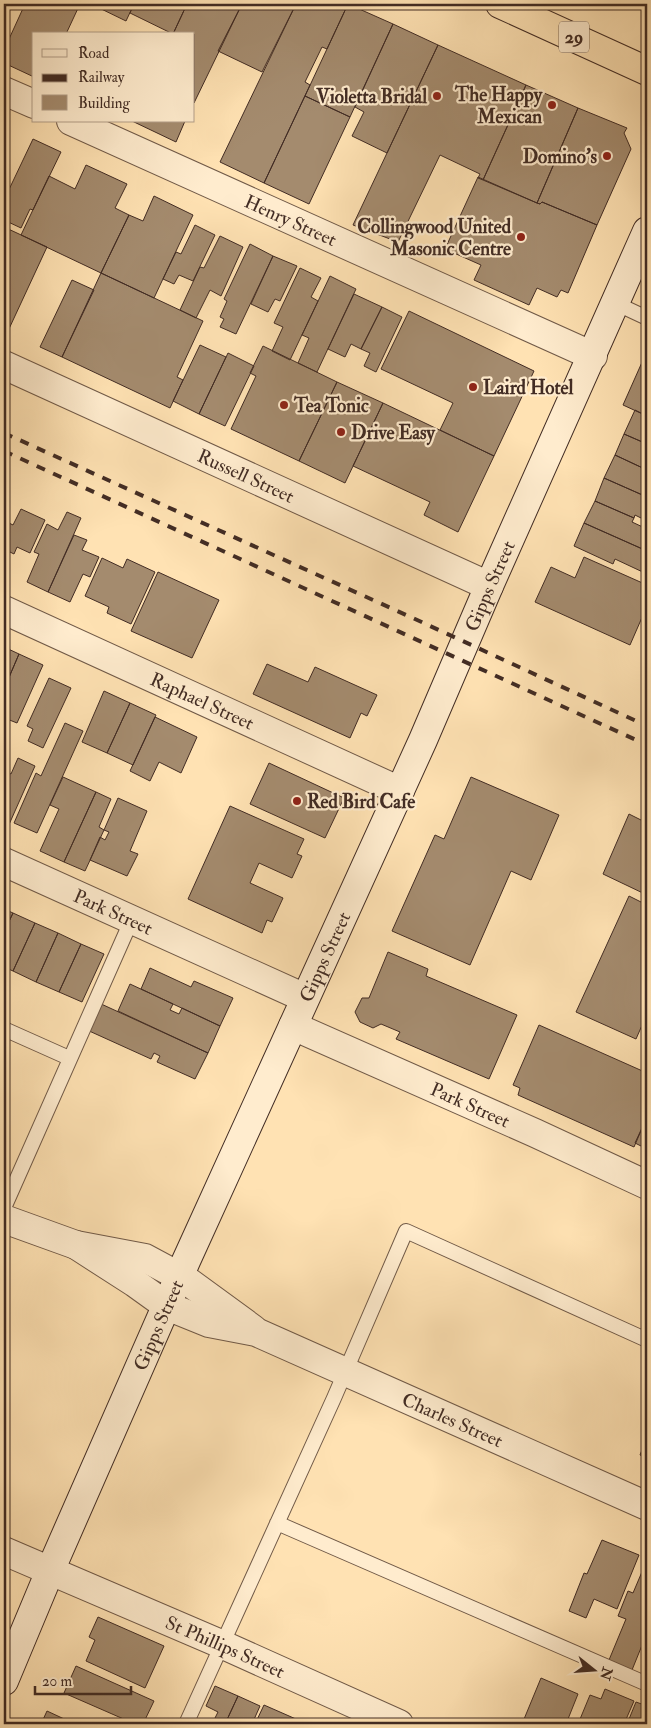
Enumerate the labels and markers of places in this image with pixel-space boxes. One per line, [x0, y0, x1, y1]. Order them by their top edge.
place label: The Happy Mexican [454, 83, 543, 129]
place label: Violetta Bridal [315, 85, 427, 109]
marker: Violetta Bridal [431, 90, 443, 102]
marker: The Happy Mexican [546, 99, 558, 111]
place label: Domino's [523, 145, 597, 169]
marker: Domino's [601, 150, 613, 162]
place label: Collingwood United Masonic Centre [357, 215, 512, 261]
marker: Collingwood United Masonic Centre [515, 231, 527, 243]
place label: Laird Hotel [483, 376, 574, 400]
marker: Laird Hotel [467, 381, 479, 393]
place label: Tea Tonic [293, 394, 369, 418]
marker: Tea Tonic [278, 399, 290, 411]
place label: Drive Easy [351, 421, 436, 446]
marker: Drive Easy [335, 426, 347, 438]
place label: Red Bird Cafe [307, 790, 415, 814]
marker: Red Bird Cafe [291, 795, 303, 807]

